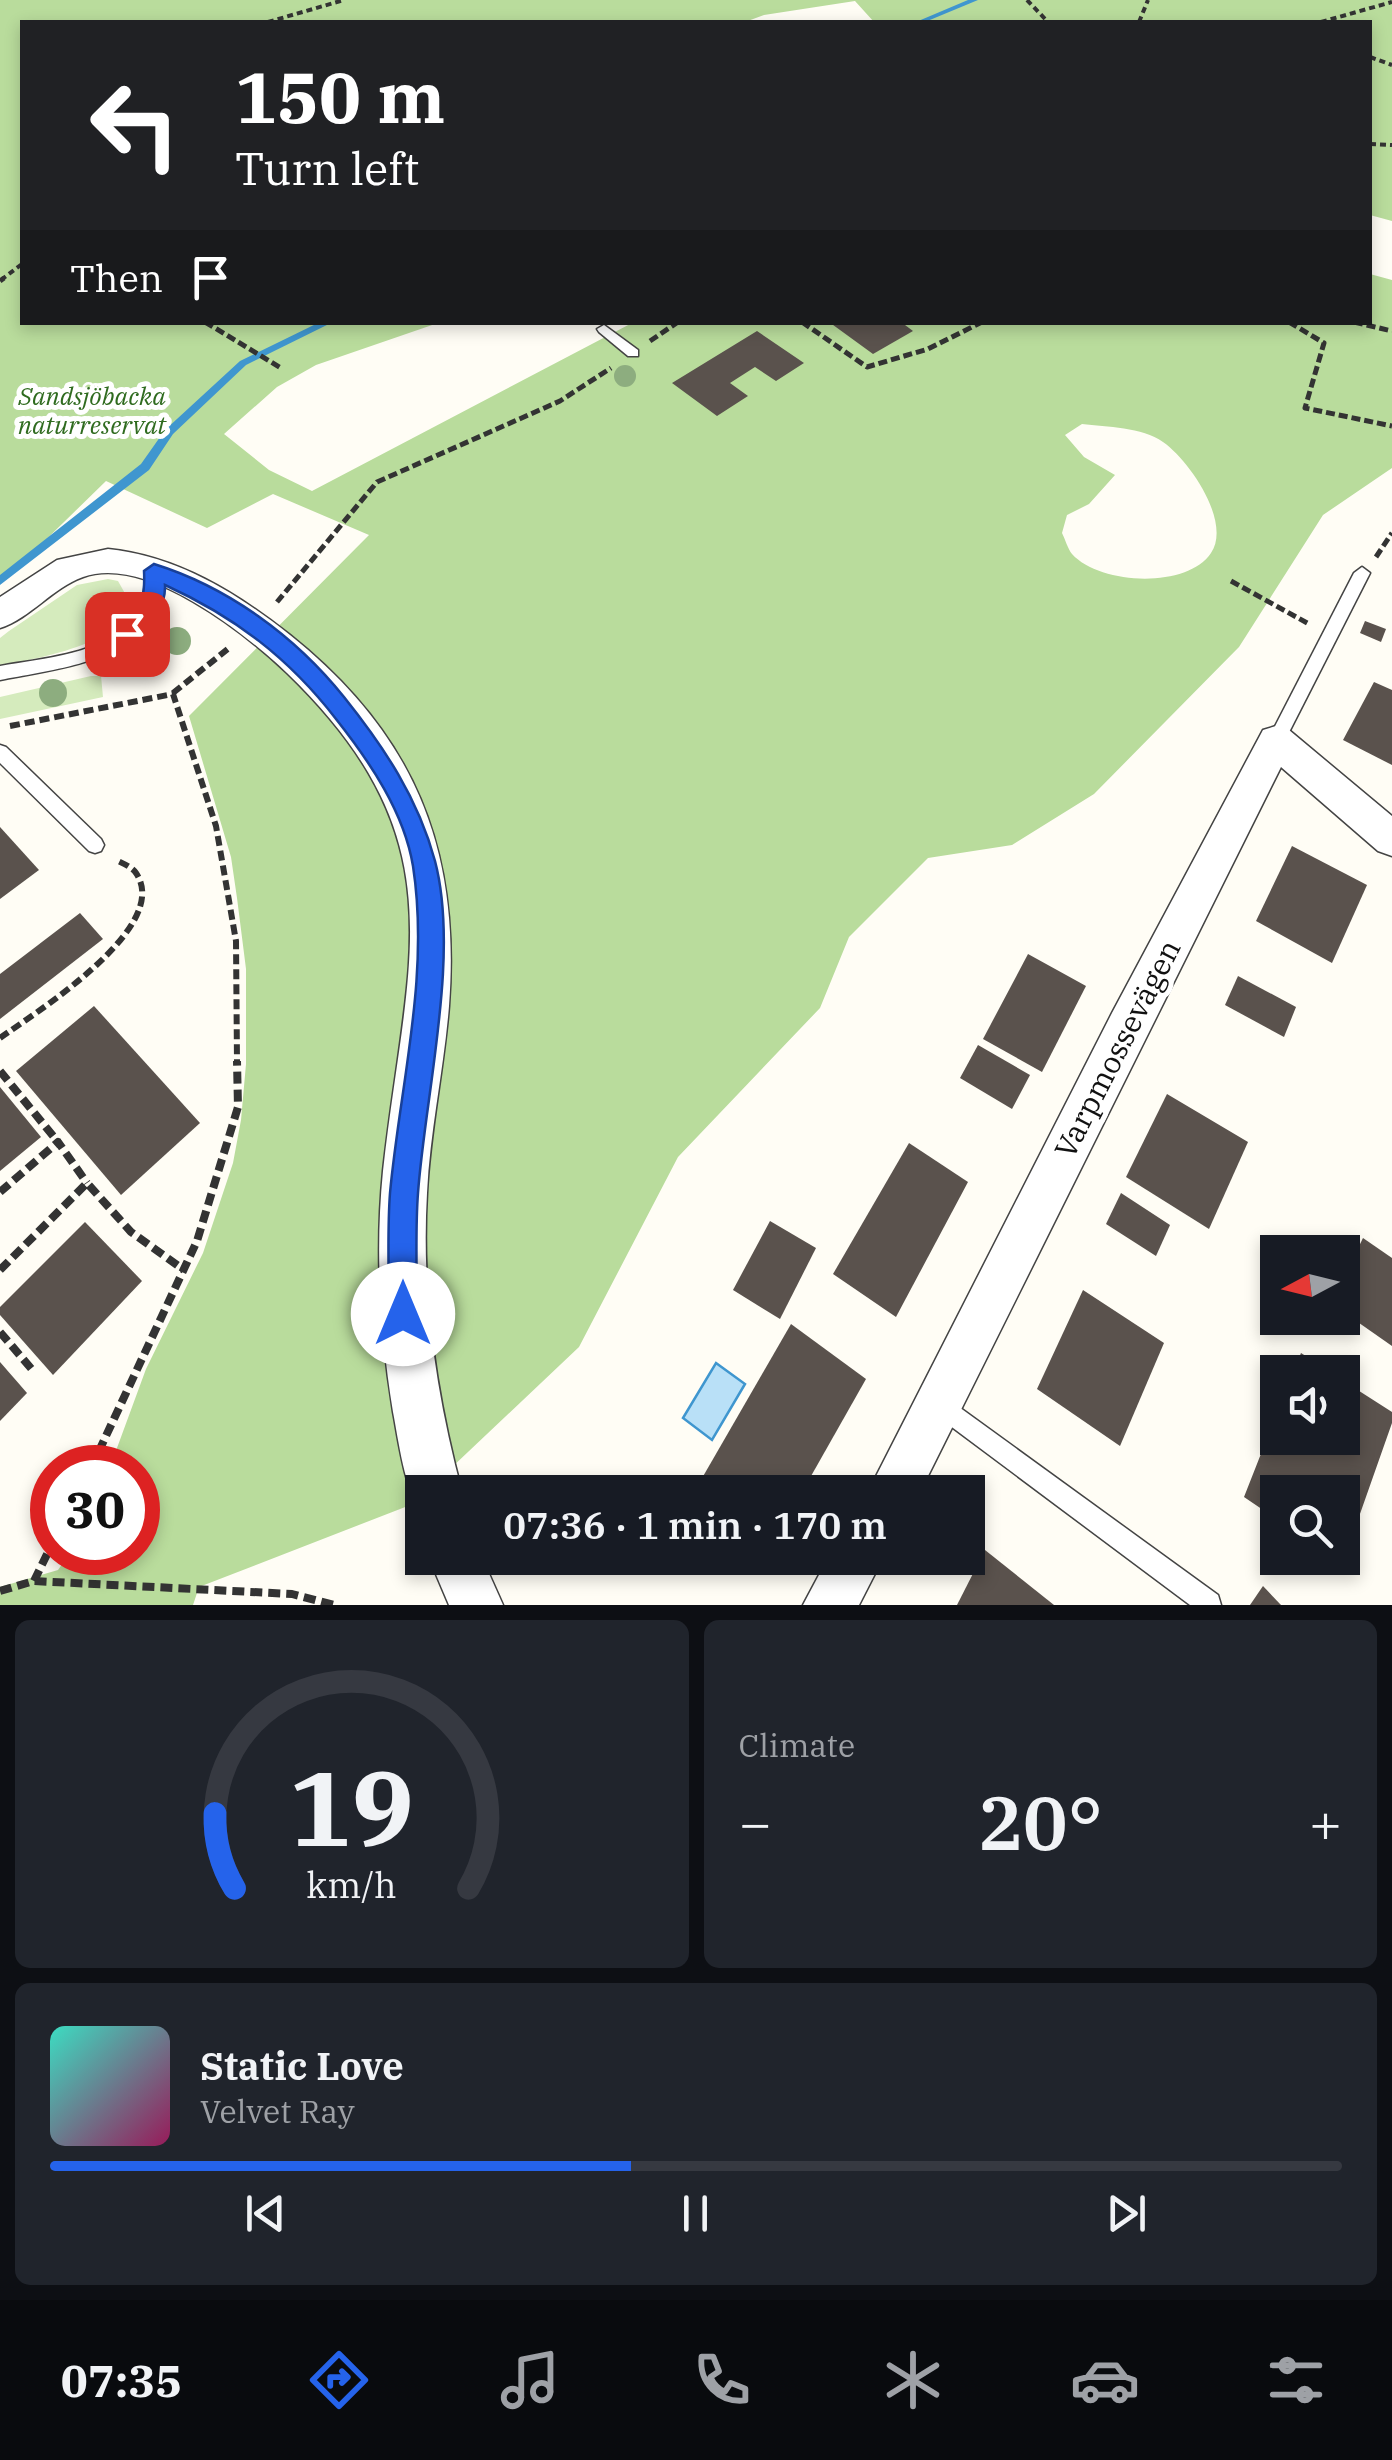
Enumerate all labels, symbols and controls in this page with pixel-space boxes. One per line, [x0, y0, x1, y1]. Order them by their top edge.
text: 150 m [235, 51, 445, 142]
icon: left [70, 60, 200, 190]
text: Turn left [235, 139, 419, 197]
icon: arrive [183, 250, 238, 305]
text: Then [70, 253, 163, 302]
park label: Sandsjöbacka naturreservat [17, 379, 167, 441]
pin [85, 592, 170, 677]
icon: arrive [100, 607, 155, 662]
street label: Varpmossevägen [1045, 933, 1189, 1164]
north arrow [1260, 1235, 1360, 1335]
map controls [1260, 1235, 1360, 1575]
position arrow [351, 1262, 455, 1366]
button: sound [1260, 1355, 1360, 1455]
speed limit sign: 30 [30, 1445, 160, 1575]
button: search [1260, 1475, 1360, 1575]
text: 07:36 · 1 min · 170 m [503, 1500, 887, 1549]
text: Climate [739, 1724, 855, 1766]
text: 19 [289, 1739, 414, 1875]
text: 20° [978, 1773, 1103, 1871]
text: − [739, 1787, 772, 1858]
text: + [1309, 1787, 1342, 1858]
text: km/h [307, 1861, 397, 1908]
text: Static Love [200, 2041, 404, 2090]
text: Velvet Ray [200, 2090, 355, 2132]
icon: previous [238, 2186, 293, 2241]
icon: pause [668, 2186, 723, 2241]
icon: next [1099, 2186, 1154, 2241]
icon: directions [304, 2345, 374, 2415]
icon: music [495, 2345, 565, 2415]
icon: phone [687, 2345, 757, 2415]
icon: climate [878, 2345, 948, 2415]
icon: car [1070, 2345, 1140, 2415]
icon: filters [1261, 2345, 1331, 2415]
text: 07:35 [61, 2351, 182, 2409]

